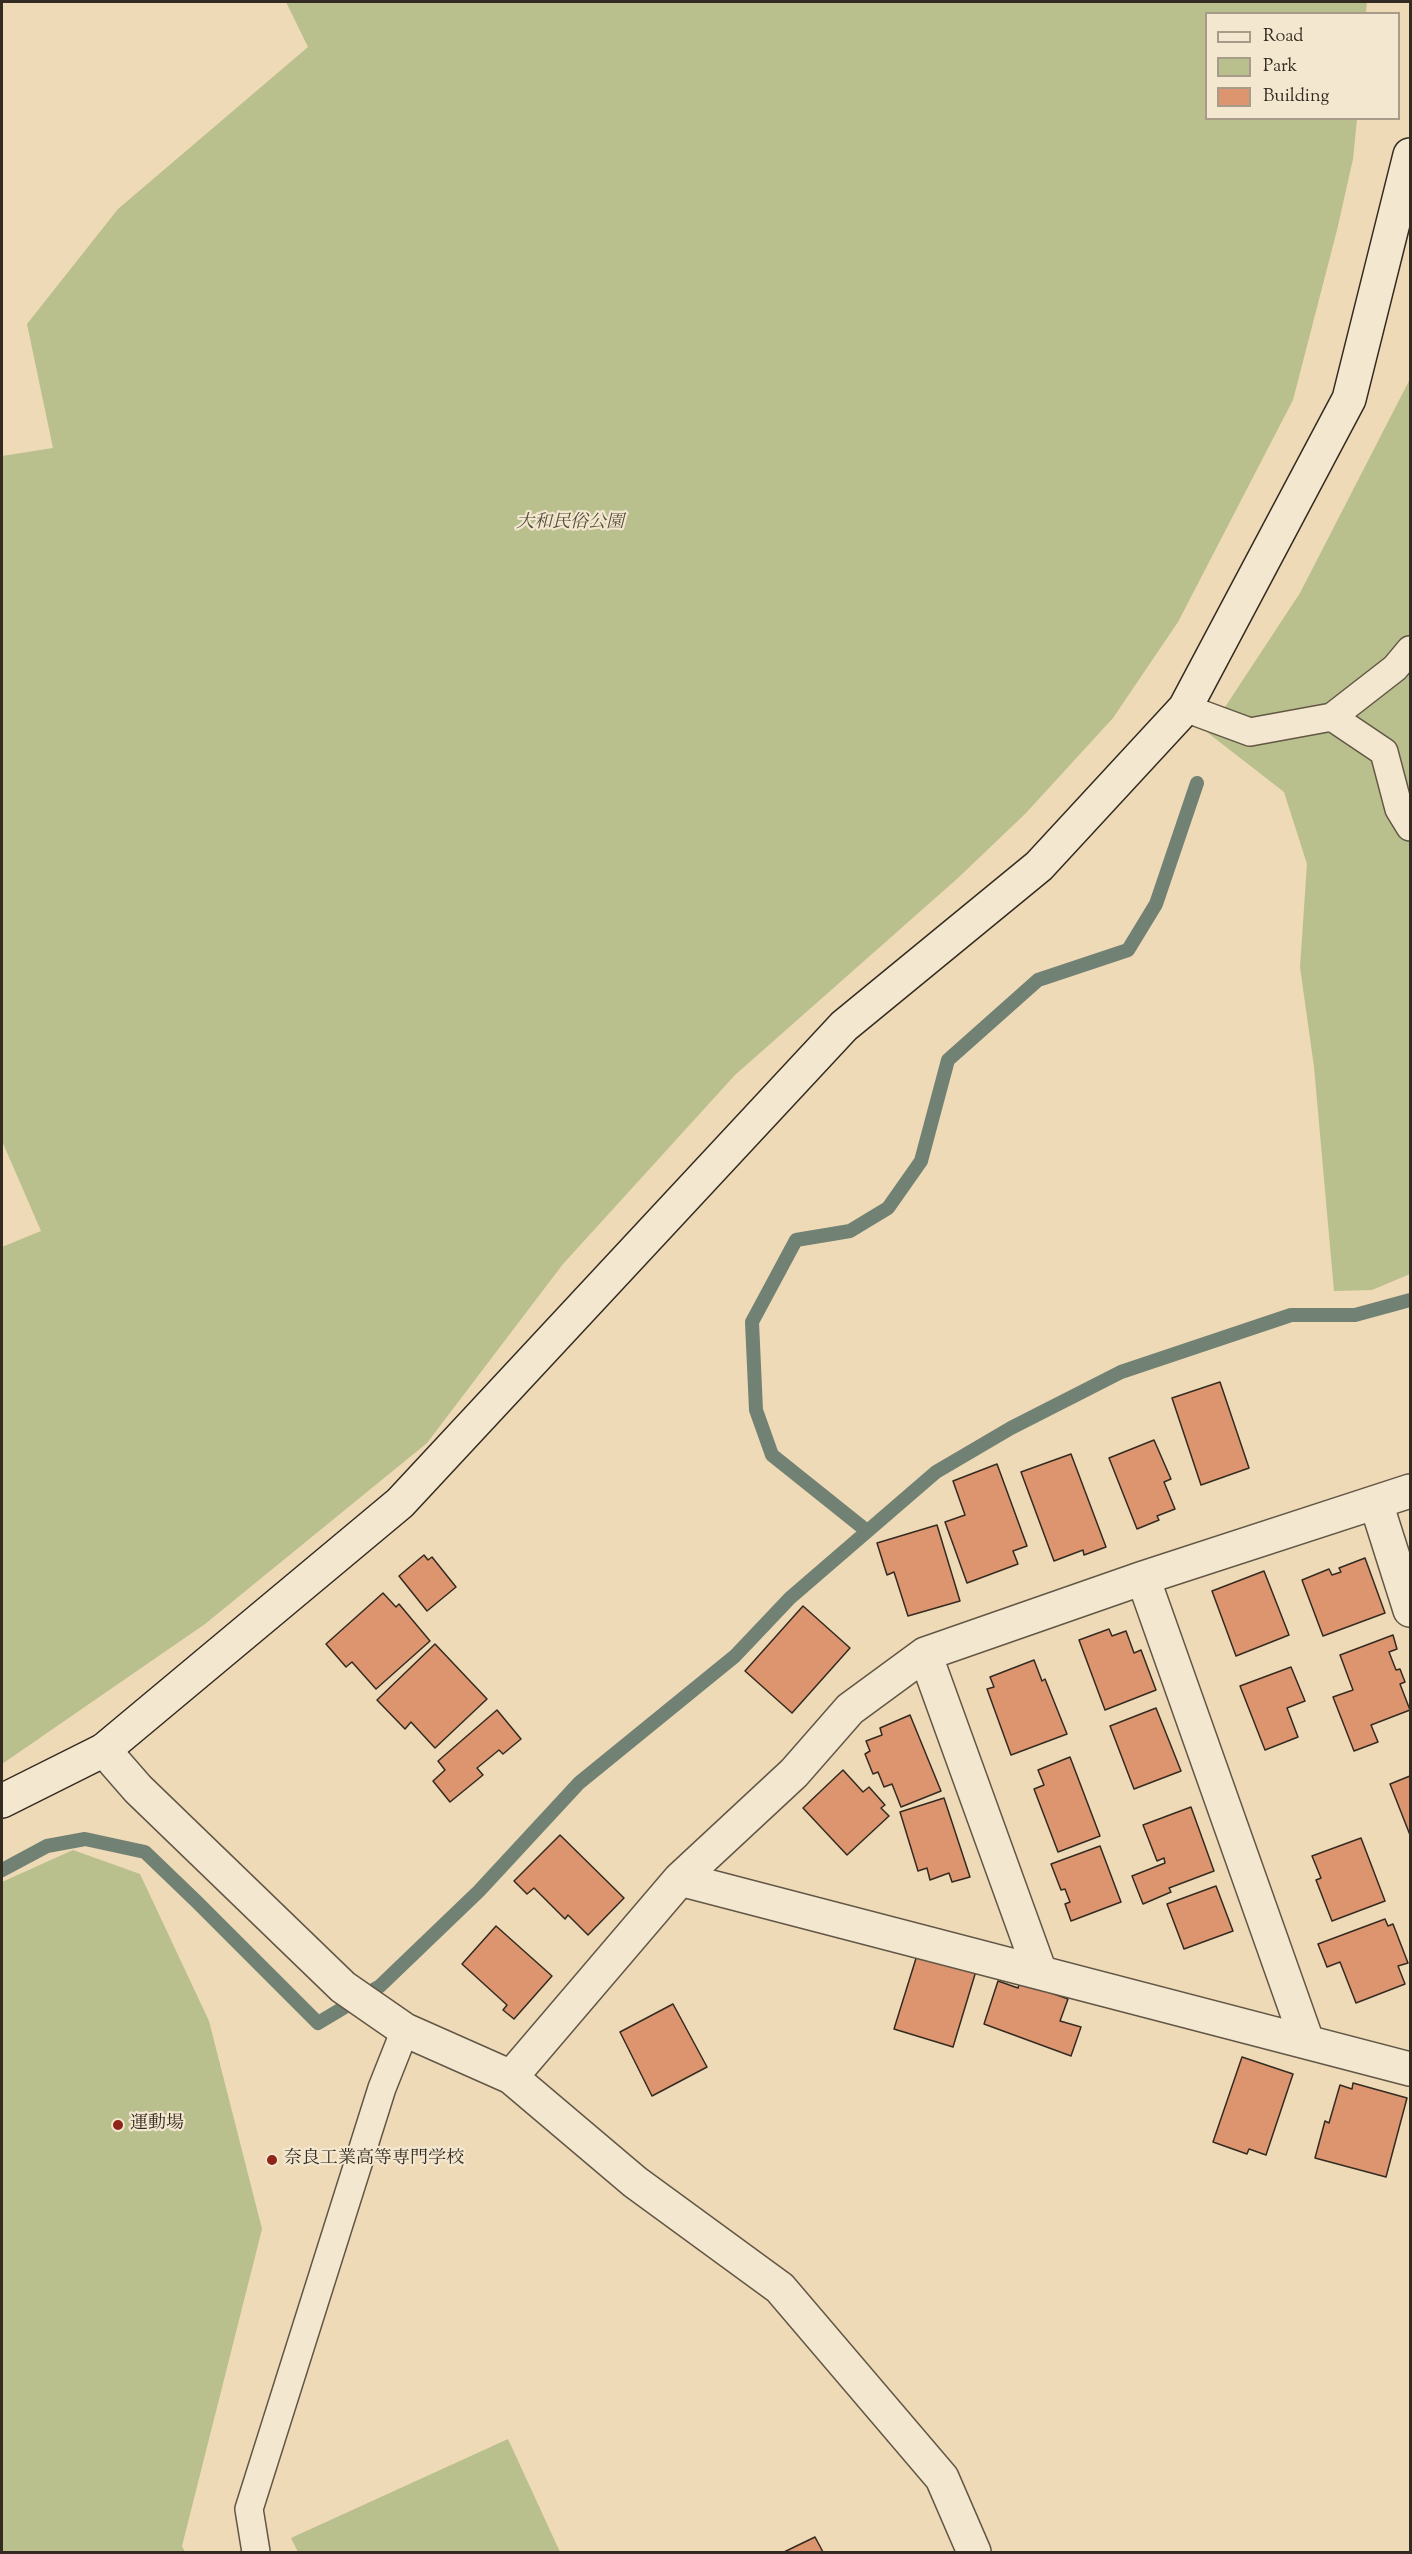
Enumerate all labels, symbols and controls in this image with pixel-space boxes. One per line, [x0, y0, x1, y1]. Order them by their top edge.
legend [1205, 12, 1400, 120]
text: Road [1263, 24, 1303, 50]
text: Park [1263, 54, 1297, 80]
text: Building [1263, 84, 1329, 110]
park label: 大和民俗公園 [516, 513, 624, 535]
place label: 運動場 [130, 2114, 184, 2136]
marker: 運動場 [111, 2118, 125, 2132]
place label: 奈良工業高等専門学校 [284, 2149, 464, 2171]
marker: 奈良工業高等専門学校 [265, 2153, 279, 2167]

